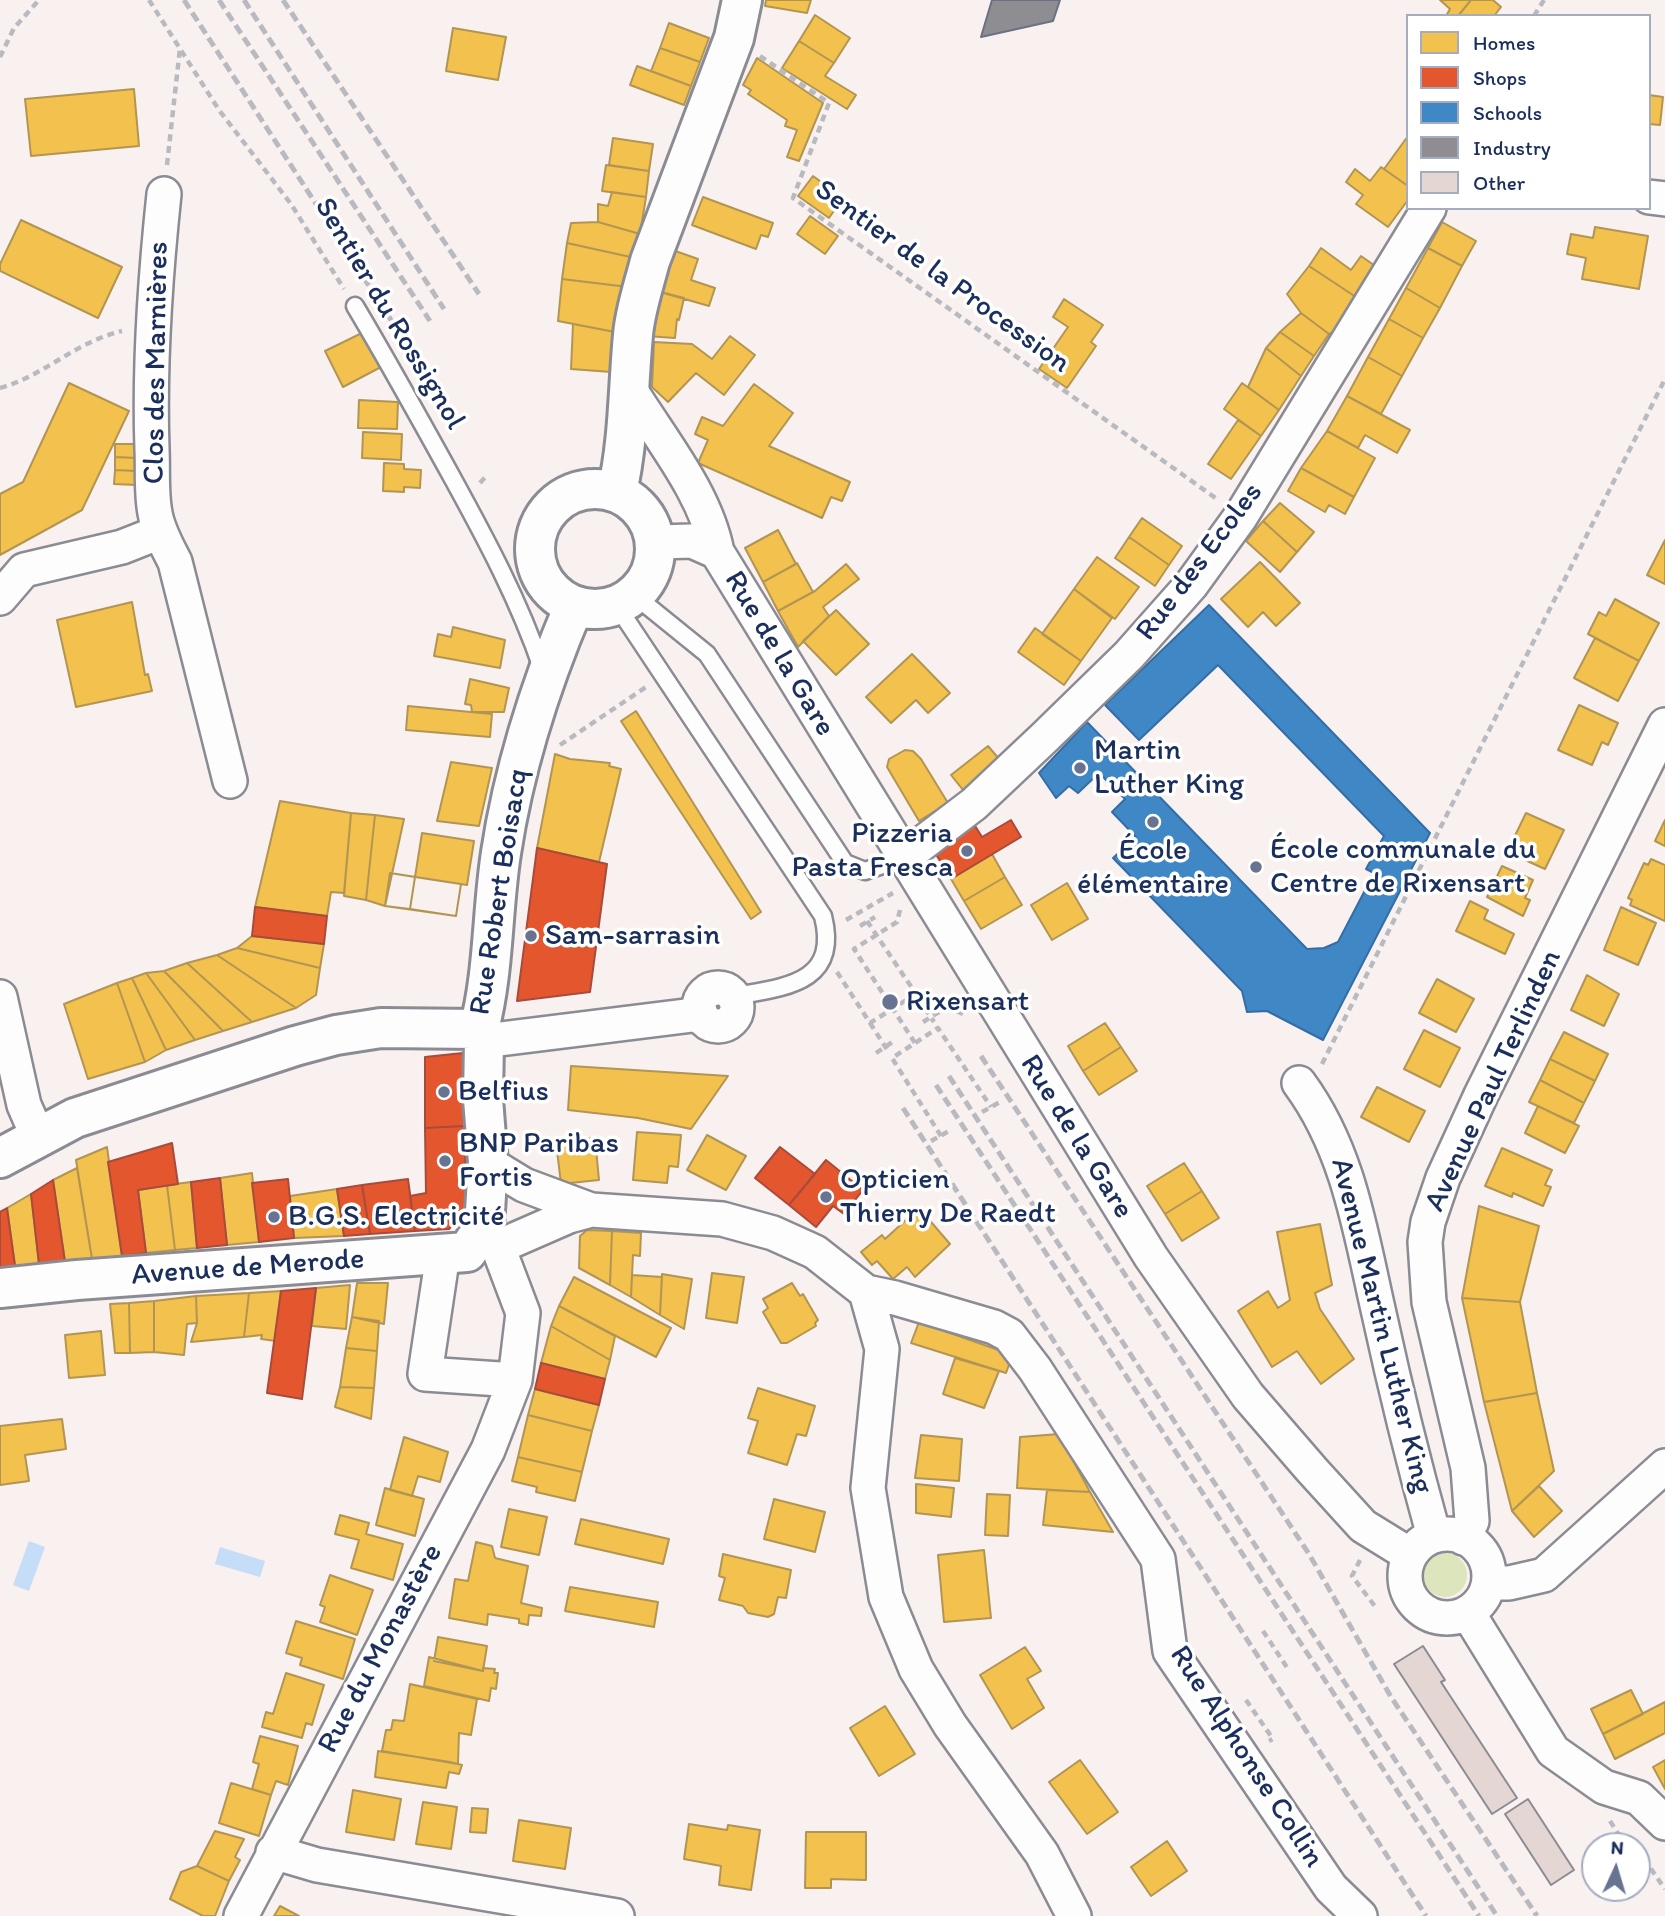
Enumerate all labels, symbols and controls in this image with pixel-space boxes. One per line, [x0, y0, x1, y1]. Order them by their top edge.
legend [1406, 14, 1651, 210]
text: Homes [1473, 30, 1535, 55]
text: Shops [1473, 65, 1527, 90]
text: Schools [1473, 100, 1542, 125]
text: Industry [1473, 135, 1551, 160]
text: Other [1473, 170, 1525, 195]
street label: Sentier de la Procession [807, 172, 1077, 382]
street label: Sentier du Rossignol [306, 192, 472, 436]
street label: Clos des Marnières [137, 241, 177, 485]
street label: Rue des Ecoles [1129, 476, 1271, 648]
street label: Rue de la Gare [716, 565, 842, 743]
place label: Martin Luther King [1094, 733, 1244, 804]
marker: Martin Luther King [1072, 760, 1088, 776]
street label: Rue Robert Boisacq [463, 766, 537, 1018]
marker: École élémentaire [1145, 814, 1161, 830]
place label: Pizzeria Pasta Fresca [792, 816, 953, 886]
place label: École communale du Centre de Rixensart [1270, 832, 1536, 902]
place label: École élémentaire [1077, 833, 1229, 903]
marker: Pizzeria Pasta Fresca [959, 843, 975, 859]
marker: École communale du Centre de Rixensart [1248, 859, 1264, 875]
place label: Sam-sarrasin [545, 918, 720, 954]
marker: Sam-sarrasin [523, 928, 539, 944]
street label: Avenue Paul Terlinden [1418, 945, 1570, 1217]
place label: Rixensart [906, 984, 1029, 1020]
marker: Rixensart [880, 992, 900, 1012]
street label: Rue de la Gare [1011, 1048, 1141, 1226]
place label: Belfius [458, 1074, 549, 1110]
marker: Belfius [436, 1084, 452, 1100]
place label: BNP Paribas Fortis [459, 1126, 619, 1196]
marker: BNP Paribas Fortis [437, 1153, 453, 1169]
street label: Avenue Martin Luther King [1322, 1155, 1440, 1497]
place label: Opticien Thierry De Raedt [840, 1162, 1056, 1232]
marker: Opticien Thierry De Raedt [818, 1189, 834, 1205]
place label: B.G.S. Electricité [288, 1199, 505, 1235]
marker: B.G.S. Electricité [266, 1209, 282, 1225]
street label: Avenue de Merode [130, 1242, 366, 1294]
street label: Rue du Monastère [311, 1538, 451, 1760]
street label: Rue Alphonse Collin [1161, 1639, 1331, 1875]
north arrow [1581, 1832, 1651, 1902]
text: N [1610, 1836, 1625, 1859]

